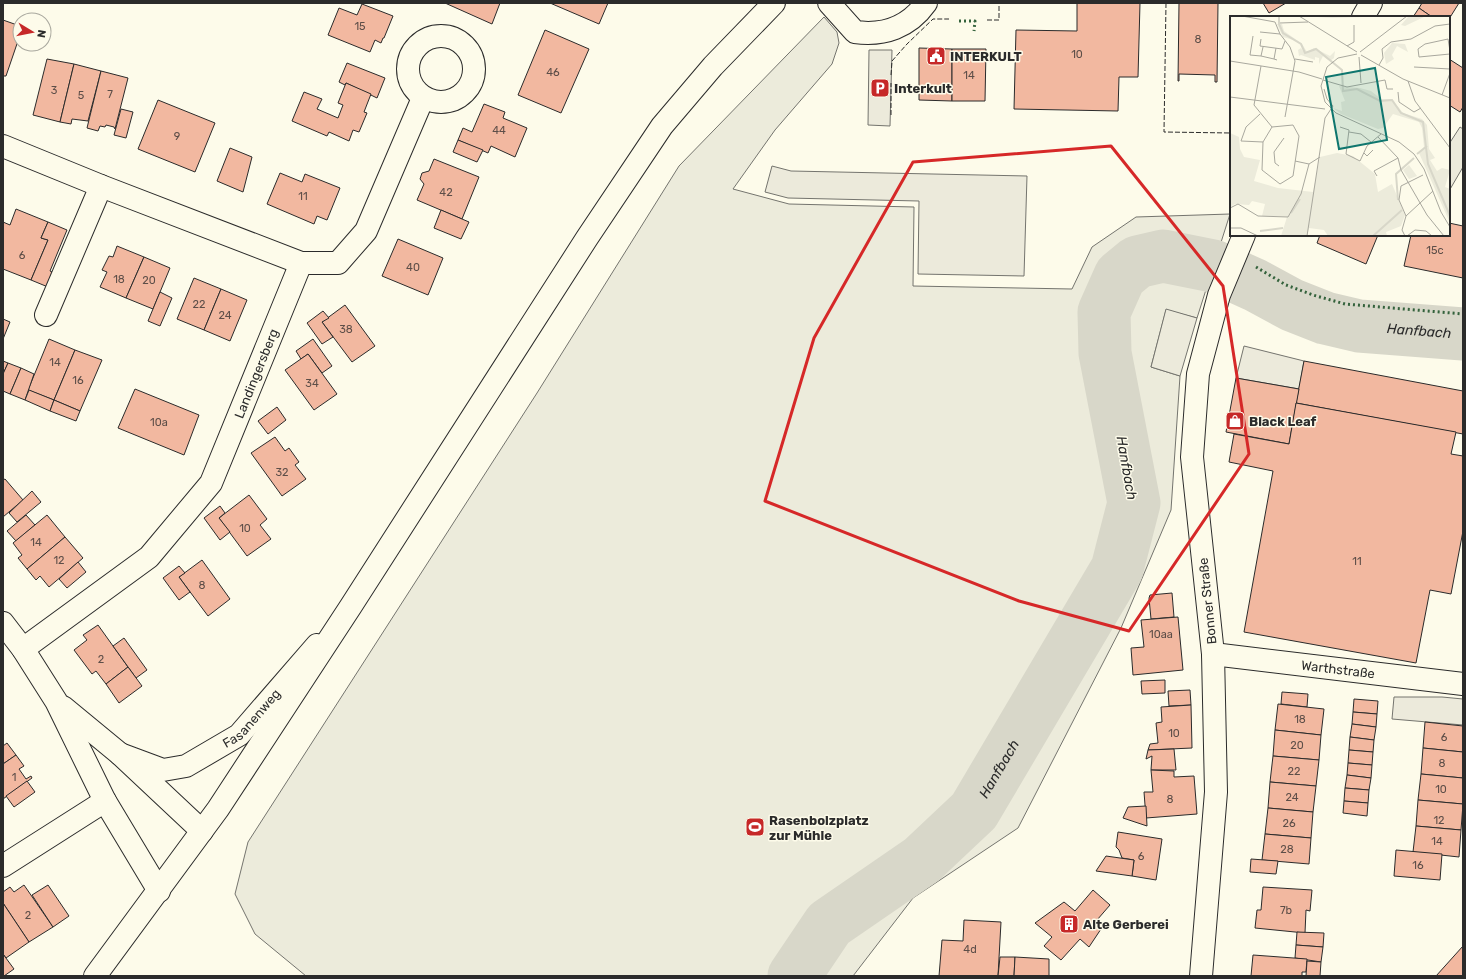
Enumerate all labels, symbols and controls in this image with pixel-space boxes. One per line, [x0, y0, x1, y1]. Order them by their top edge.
north arrow [12, 12, 52, 52]
inset map [1230, 16, 1450, 236]
house number: 15 [354, 20, 366, 33]
text: N [34, 29, 48, 39]
house number: 8 [1195, 33, 1202, 46]
public building icon: INTERKULT [925, 45, 947, 67]
house number: 10 [1071, 48, 1083, 61]
place label: INTERKULT [950, 49, 1022, 64]
house number: 46 [546, 66, 560, 79]
house number: 14 [963, 69, 975, 82]
parking icon: Interkult [869, 77, 891, 99]
place label: Interkult [894, 81, 952, 96]
house number: 3 [51, 84, 58, 97]
house number: 7 [107, 88, 113, 101]
house number: 5 [78, 89, 85, 102]
house number: 44 [492, 124, 506, 137]
house number: 9 [174, 130, 180, 143]
house number: 42 [439, 186, 453, 199]
house number: 11 [298, 190, 308, 203]
house number: 15c [1426, 244, 1444, 257]
house number: 6 [19, 249, 26, 262]
house number: 40 [406, 261, 420, 274]
house number: 18 [113, 273, 125, 286]
house number: 20 [142, 274, 156, 287]
house number: 22 [193, 298, 205, 311]
house number: 24 [218, 309, 232, 322]
water label: Hanfbach [1386, 320, 1452, 342]
house number: 38 [339, 323, 353, 336]
street label: Landingersberg [231, 327, 282, 421]
house number: 14 [49, 356, 61, 369]
house number: 16 [72, 374, 84, 387]
house number: 34 [305, 377, 319, 390]
shop icon: Black Leaf [1224, 410, 1246, 432]
place label: Black Leaf [1249, 414, 1317, 429]
house number: 10a [150, 416, 168, 429]
water label: Hanfbach [1113, 435, 1140, 501]
house number: 32 [275, 466, 289, 479]
house number: 10 [239, 522, 251, 535]
house number: 14 [30, 536, 42, 549]
house number: 12 [53, 554, 65, 567]
house number: 11 [1352, 555, 1362, 568]
street label: Bonner Straße [1195, 557, 1220, 645]
house number: 8 [199, 579, 206, 592]
house number: 10aa [1149, 628, 1173, 641]
house number: 2 [98, 653, 104, 666]
street label: Warthstraße [1300, 658, 1376, 681]
street label: Fasanenweg [220, 686, 284, 751]
house number: 18 [1294, 713, 1306, 726]
house number: 10 [1168, 727, 1180, 740]
house number: 6 [1441, 731, 1448, 744]
water label: Hanfbach [976, 737, 1023, 801]
house number: 20 [1290, 739, 1304, 752]
house number: 8 [1439, 757, 1446, 770]
house number: 22 [1288, 765, 1300, 778]
house number: 1 [12, 771, 16, 784]
house number: 10 [1435, 783, 1447, 796]
house number: 24 [1285, 791, 1299, 804]
house number: 8 [1167, 793, 1174, 806]
place label: Rasenbolzplatz zur Mühle [769, 813, 869, 843]
house number: 12 [1433, 814, 1445, 827]
sports icon: Rasenbolzplatz zur Mühle [744, 816, 766, 838]
house number: 26 [1282, 817, 1296, 830]
house number: 14 [1431, 835, 1443, 848]
house number: 28 [1280, 843, 1294, 856]
house number: 6 [1138, 850, 1145, 863]
house number: 16 [1412, 859, 1424, 872]
house number: 7b [1280, 904, 1292, 917]
house number: 2 [25, 909, 31, 922]
building icon: Alte Gerberei [1058, 913, 1080, 935]
place label: Alte Gerberei [1083, 917, 1169, 932]
house number: 4d [963, 943, 977, 956]

